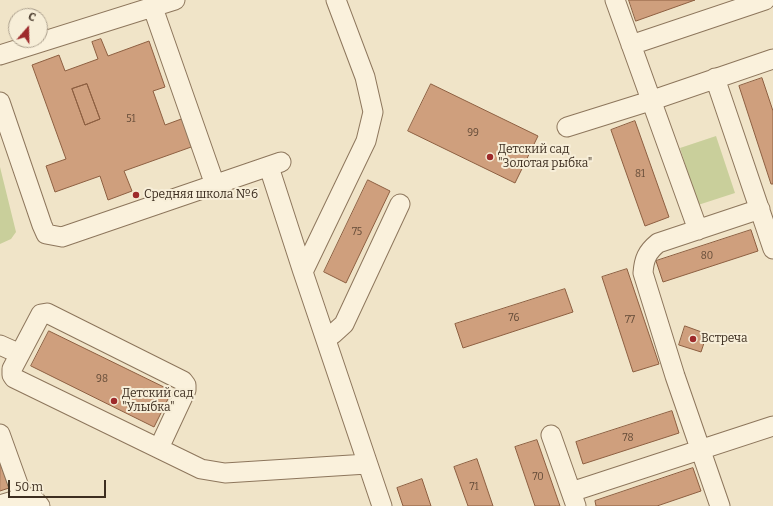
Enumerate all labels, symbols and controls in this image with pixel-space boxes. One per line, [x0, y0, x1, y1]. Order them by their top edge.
north arrow [8, 8, 48, 48]
text: С [26, 10, 37, 24]
house number: 51 [126, 113, 136, 125]
house number: 99 [467, 127, 479, 139]
place label: Детский сад "Золотая рыбка" [498, 143, 592, 171]
marker: Детский сад "Золотая рыбка" [485, 152, 495, 162]
house number: 81 [635, 168, 645, 180]
place label: Средняя школа №6 [144, 188, 258, 202]
marker: Средняя школа №6 [131, 190, 141, 200]
house number: 75 [352, 226, 362, 238]
house number: 80 [701, 250, 713, 262]
house number: 76 [509, 312, 519, 324]
house number: 77 [625, 314, 635, 326]
place label: Встреча [701, 332, 748, 346]
marker: Встреча [688, 334, 698, 344]
house number: 98 [96, 373, 108, 385]
place label: Детский сад "Улыбка" [122, 387, 193, 415]
marker: Детский сад "Улыбка" [109, 396, 119, 406]
house number: 78 [623, 432, 633, 444]
house number: 70 [532, 471, 544, 483]
scale bar [10, 472, 108, 498]
text: 50 m [15, 480, 43, 494]
house number: 71 [469, 481, 479, 493]

